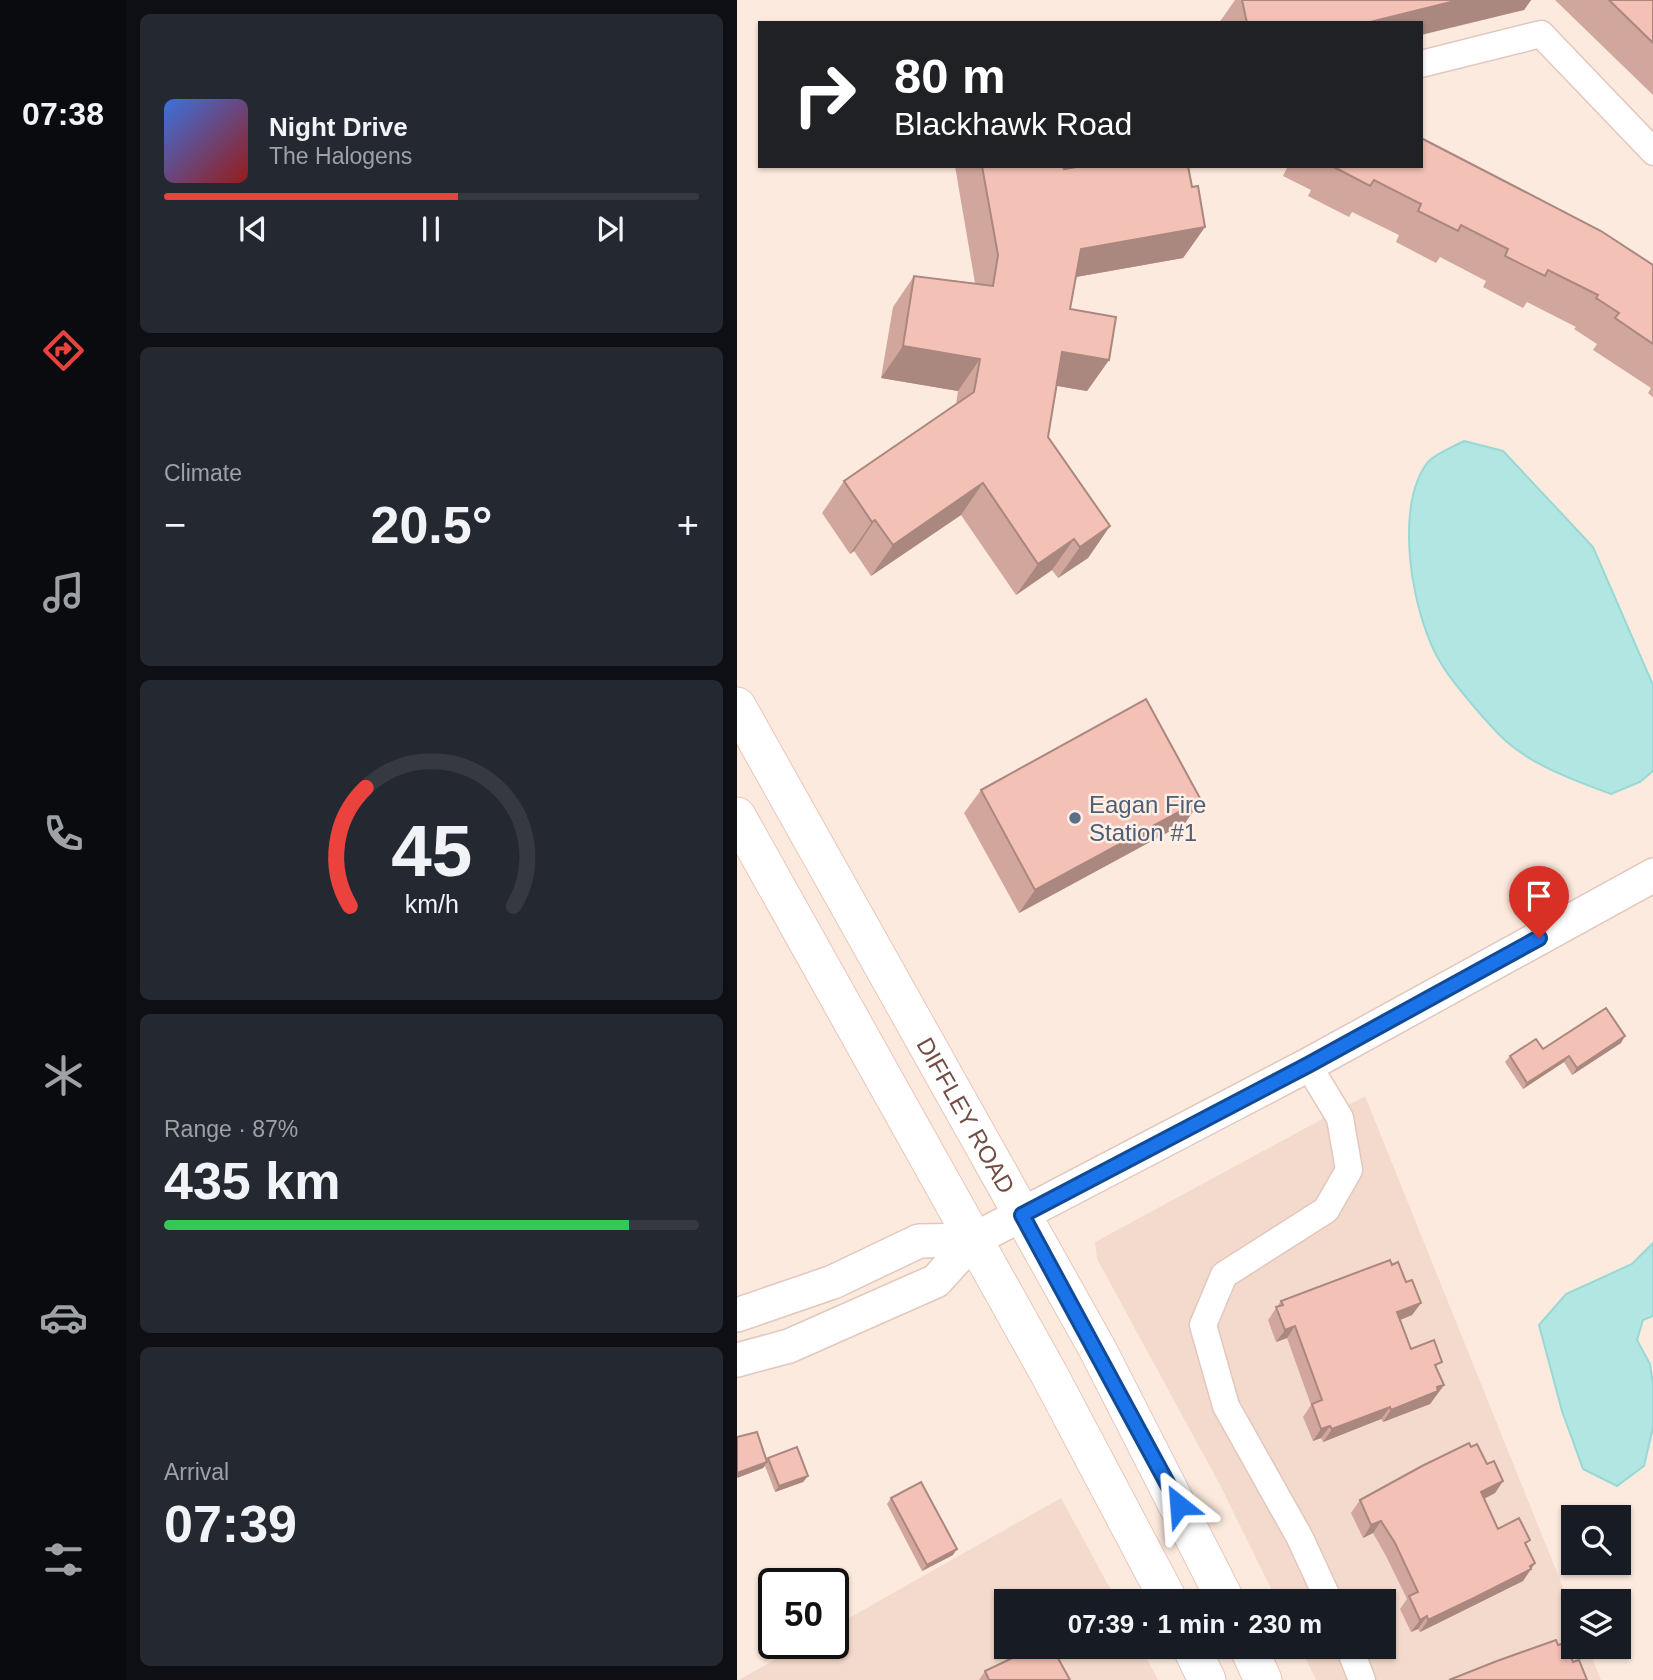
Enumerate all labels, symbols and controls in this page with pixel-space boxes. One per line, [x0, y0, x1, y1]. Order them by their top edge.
icon: right [779, 49, 870, 140]
text: 80 m [894, 49, 1006, 103]
text: 07:38 [22, 96, 104, 132]
text: Blackhawk Road [894, 106, 1132, 142]
text: Night Drive [269, 112, 408, 142]
text: The Halogens [269, 143, 412, 169]
icon: previous [234, 210, 272, 248]
icon: pause [412, 210, 450, 248]
icon: next [591, 210, 629, 248]
icon: directions [39, 326, 88, 375]
text: Climate [164, 460, 242, 486]
text: 20.5° [370, 496, 493, 554]
text: − [164, 504, 186, 546]
text: + [677, 504, 699, 546]
icon: music [39, 568, 88, 617]
place label: Eagan Fire Station #1 [1089, 791, 1206, 846]
icon: phone [39, 809, 88, 858]
text: 45 [391, 810, 472, 891]
marker: Eagan Fire Station #1 [1067, 810, 1083, 826]
pin [1509, 866, 1569, 938]
icon: arrive [1520, 877, 1558, 915]
text: km/h [404, 890, 459, 918]
street label: DIFFLEY ROAD [912, 1032, 1021, 1198]
icon: climate [39, 1051, 88, 1100]
text: Range · 87% [164, 1116, 298, 1142]
text: 435 km [164, 1152, 340, 1210]
icon: car [39, 1293, 88, 1342]
text: Arrival [164, 1459, 229, 1485]
position arrow [1142, 1468, 1216, 1542]
text: 07:39 [164, 1495, 297, 1553]
map controls [1561, 1505, 1631, 1659]
button: search [1561, 1505, 1631, 1575]
icon: filters [39, 1535, 88, 1584]
speed limit sign: 50 [758, 1568, 849, 1659]
button: layers [1561, 1589, 1631, 1659]
text: 07:39 · 1 min · 230 m [1068, 1609, 1322, 1639]

